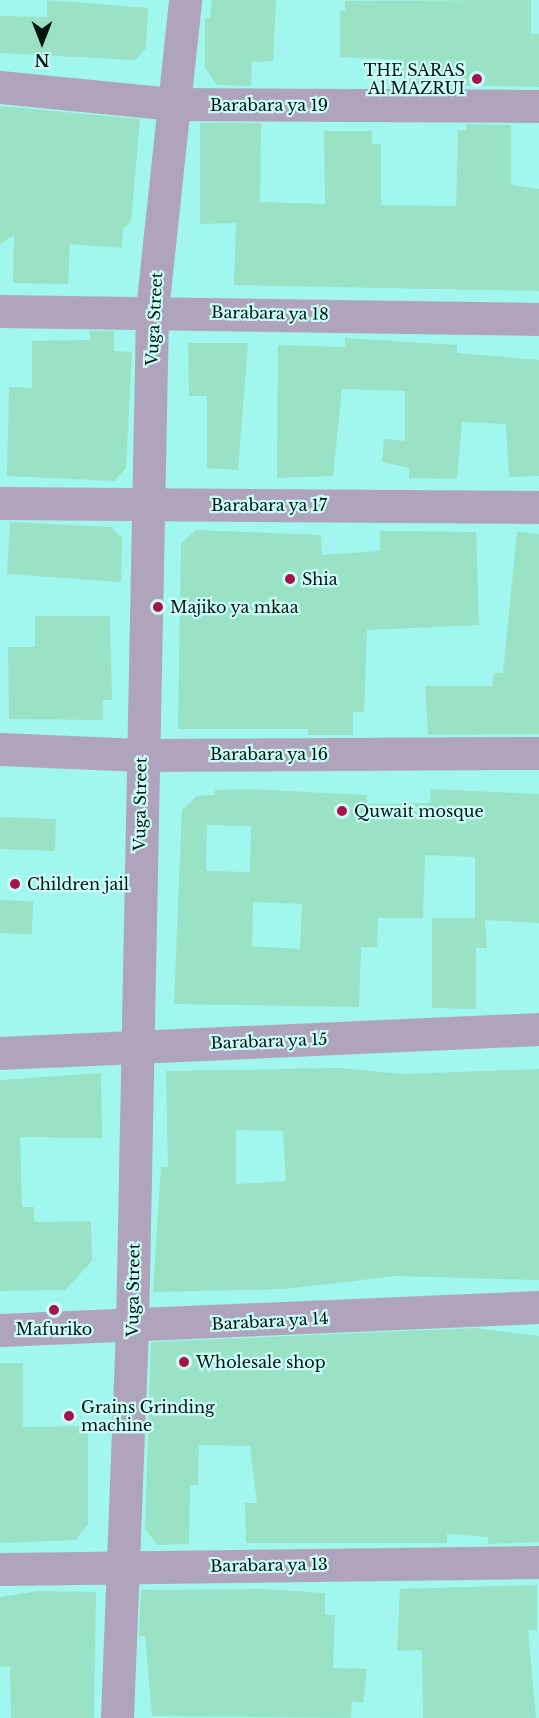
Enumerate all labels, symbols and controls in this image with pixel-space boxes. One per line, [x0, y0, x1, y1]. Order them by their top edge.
north arrow [12, 12, 72, 72]
text: N [34, 50, 50, 70]
place label: THE SARAS Al MAZRUI [363, 60, 465, 98]
marker: THE SARAS Al MAZRUI [470, 72, 484, 86]
street label: Barabara ya 19 [210, 95, 328, 115]
street label: Vuga Street [142, 272, 166, 366]
street label: Barabara ya 18 [211, 302, 329, 324]
street label: Barabara ya 17 [211, 495, 327, 515]
place label: Shia [302, 569, 338, 589]
marker: Shia [283, 572, 297, 586]
place label: Majiko ya mkaa [170, 597, 299, 617]
marker: Majiko ya mkaa [151, 600, 165, 614]
street label: Barabara ya 16 [210, 744, 328, 764]
street label: Vuga Street [130, 757, 150, 851]
place label: Quwait mosque [354, 801, 484, 821]
marker: Quwait mosque [335, 804, 349, 818]
place label: Children jail [27, 874, 129, 894]
marker: Children jail [8, 877, 22, 891]
street label: Barabara ya 15 [210, 1029, 328, 1053]
street label: Vuga Street [123, 1243, 143, 1337]
marker: Mafuriko [47, 1303, 61, 1317]
street label: Barabara ya 14 [211, 1308, 329, 1334]
place label: Mafuriko [16, 1319, 92, 1339]
place label: Wholesale shop [196, 1352, 326, 1372]
marker: Wholesale shop [177, 1355, 191, 1369]
place label: Grains Grinding machine [81, 1397, 215, 1435]
marker: Grains Grinding machine [62, 1409, 76, 1423]
street label: Barabara ya 13 [210, 1554, 328, 1576]

